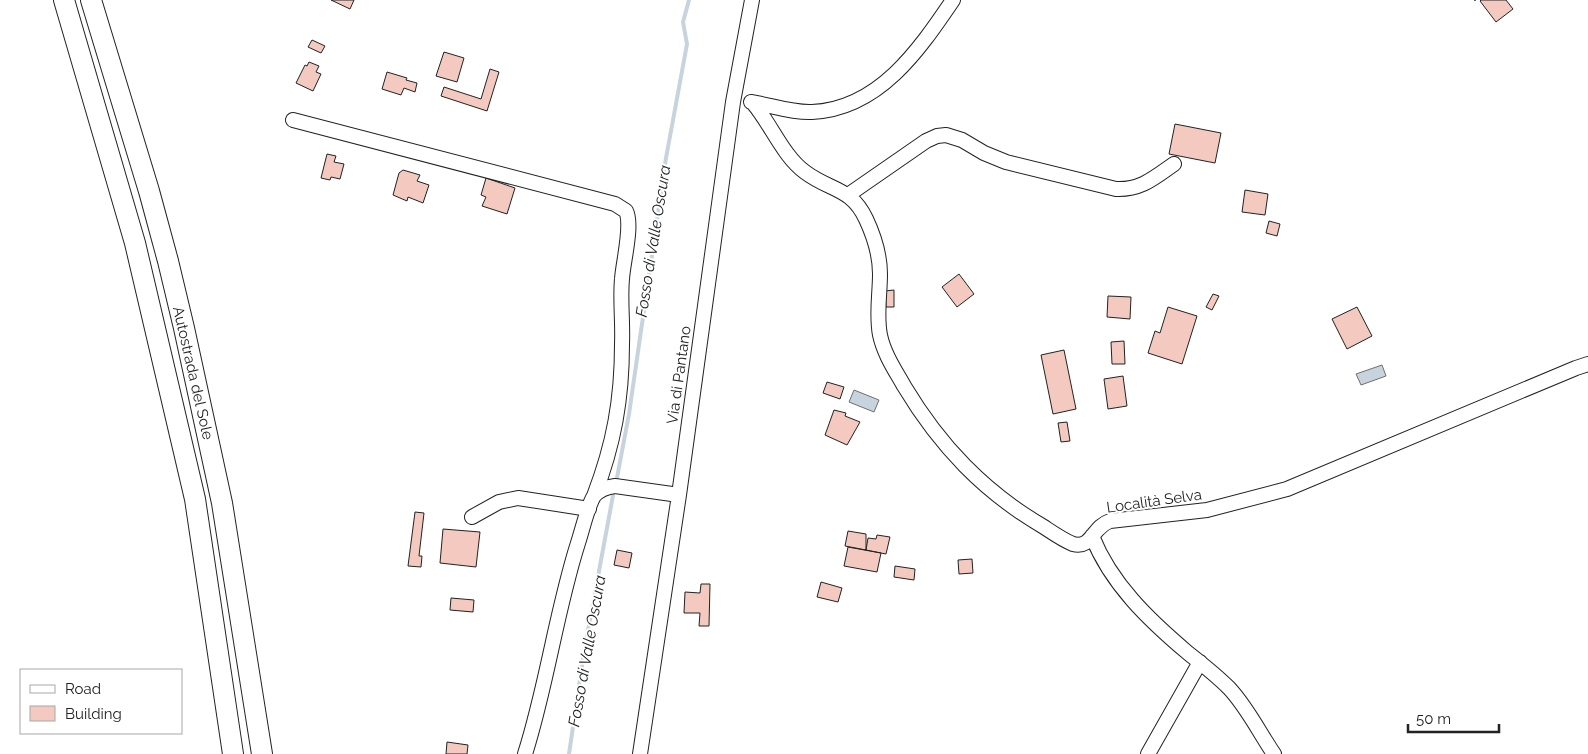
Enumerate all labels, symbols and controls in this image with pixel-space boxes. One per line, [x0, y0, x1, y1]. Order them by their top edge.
water label: Fosso di Valle Oscura [632, 163, 674, 318]
street label: Autostrada del Sole [169, 305, 217, 442]
street label: Via di Pantano [663, 325, 695, 425]
street label: Località Selva [1105, 485, 1203, 517]
water label: Fosso di Valle Oscura [564, 573, 610, 728]
legend [20, 669, 182, 734]
text: Road [65, 680, 101, 698]
scale bar [1408, 702, 1499, 734]
text: Building [65, 705, 122, 723]
text: 50 m [1416, 710, 1451, 728]

